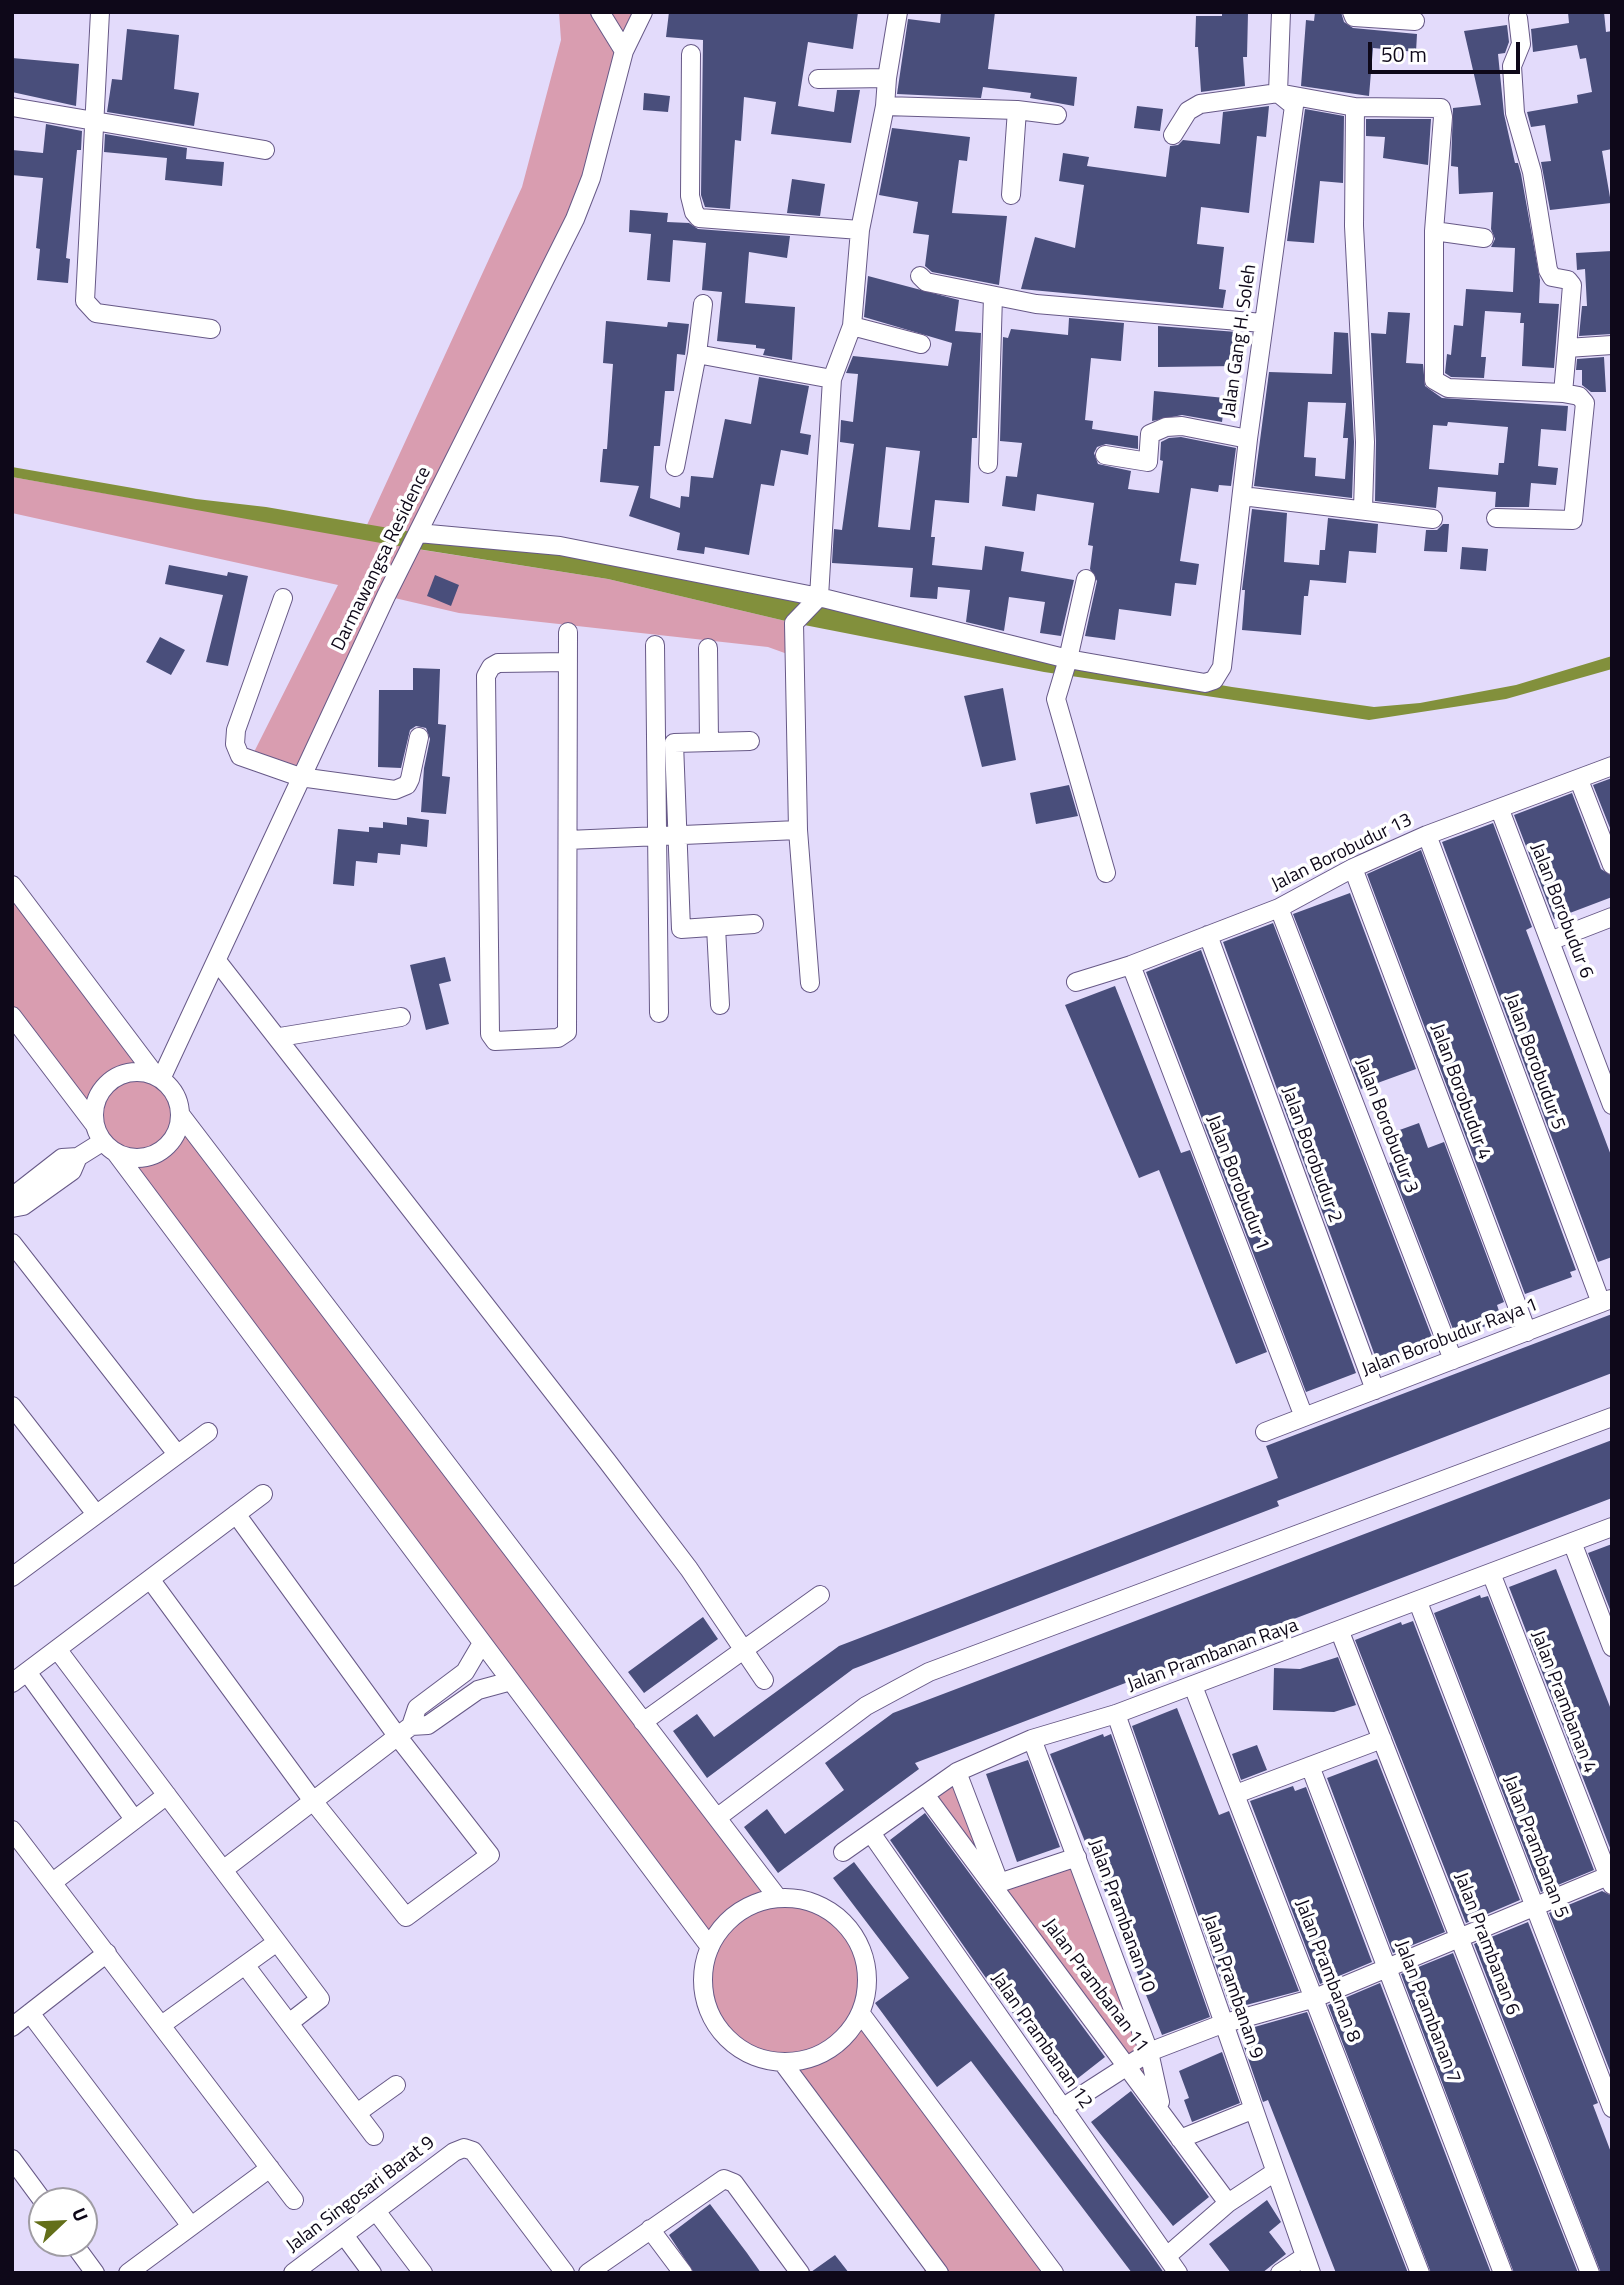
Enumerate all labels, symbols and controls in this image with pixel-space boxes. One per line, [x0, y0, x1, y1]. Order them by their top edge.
scale bar [1372, 28, 1524, 72]
text: 50 m [1381, 38, 1427, 70]
street label: Jalan Gang H. Soleh [1218, 263, 1262, 419]
street label: Darmawangsa Residence [328, 463, 436, 655]
street label: Jalan Borobudur 13 [1268, 809, 1416, 897]
street label: Jalan Borobudur 6 [1525, 840, 1597, 982]
street label: Jalan Borobudur 5 [1499, 991, 1569, 1133]
street label: Jalan Borobudur 4 [1425, 1021, 1495, 1163]
street label: Jalan Borobudur 3 [1350, 1055, 1422, 1197]
street label: Jalan Borobudur 2 [1276, 1084, 1346, 1226]
street label: Jalan Borobudur 1 [1201, 1112, 1273, 1254]
street label: Jalan Borobudur Raya 1 [1359, 1294, 1541, 1382]
street label: Jalan Prambanan Raya [1125, 1615, 1301, 1697]
street label: Jalan Prambanan 4 [1525, 1628, 1601, 1776]
street label: Jalan Prambanan 5 [1497, 1773, 1573, 1921]
street label: Jalan Prambanan 10 [1083, 1836, 1159, 1996]
street label: Jalan Prambanan 6 [1448, 1870, 1524, 2018]
street label: Jalan Prambanan 8 [1289, 1897, 1365, 2045]
street label: Jalan Prambanan 9 [1197, 1912, 1267, 2062]
street label: Jalan Prambanan 11 [1037, 1915, 1153, 2057]
street label: Jalan Prambanan 7 [1389, 1938, 1465, 2086]
street label: Jalan Prambanan 12 [985, 1968, 1097, 2114]
street label: Jalan Singosari Barat 9 [282, 2132, 440, 2258]
north arrow [28, 2187, 98, 2257]
text: U [65, 2203, 97, 2226]

